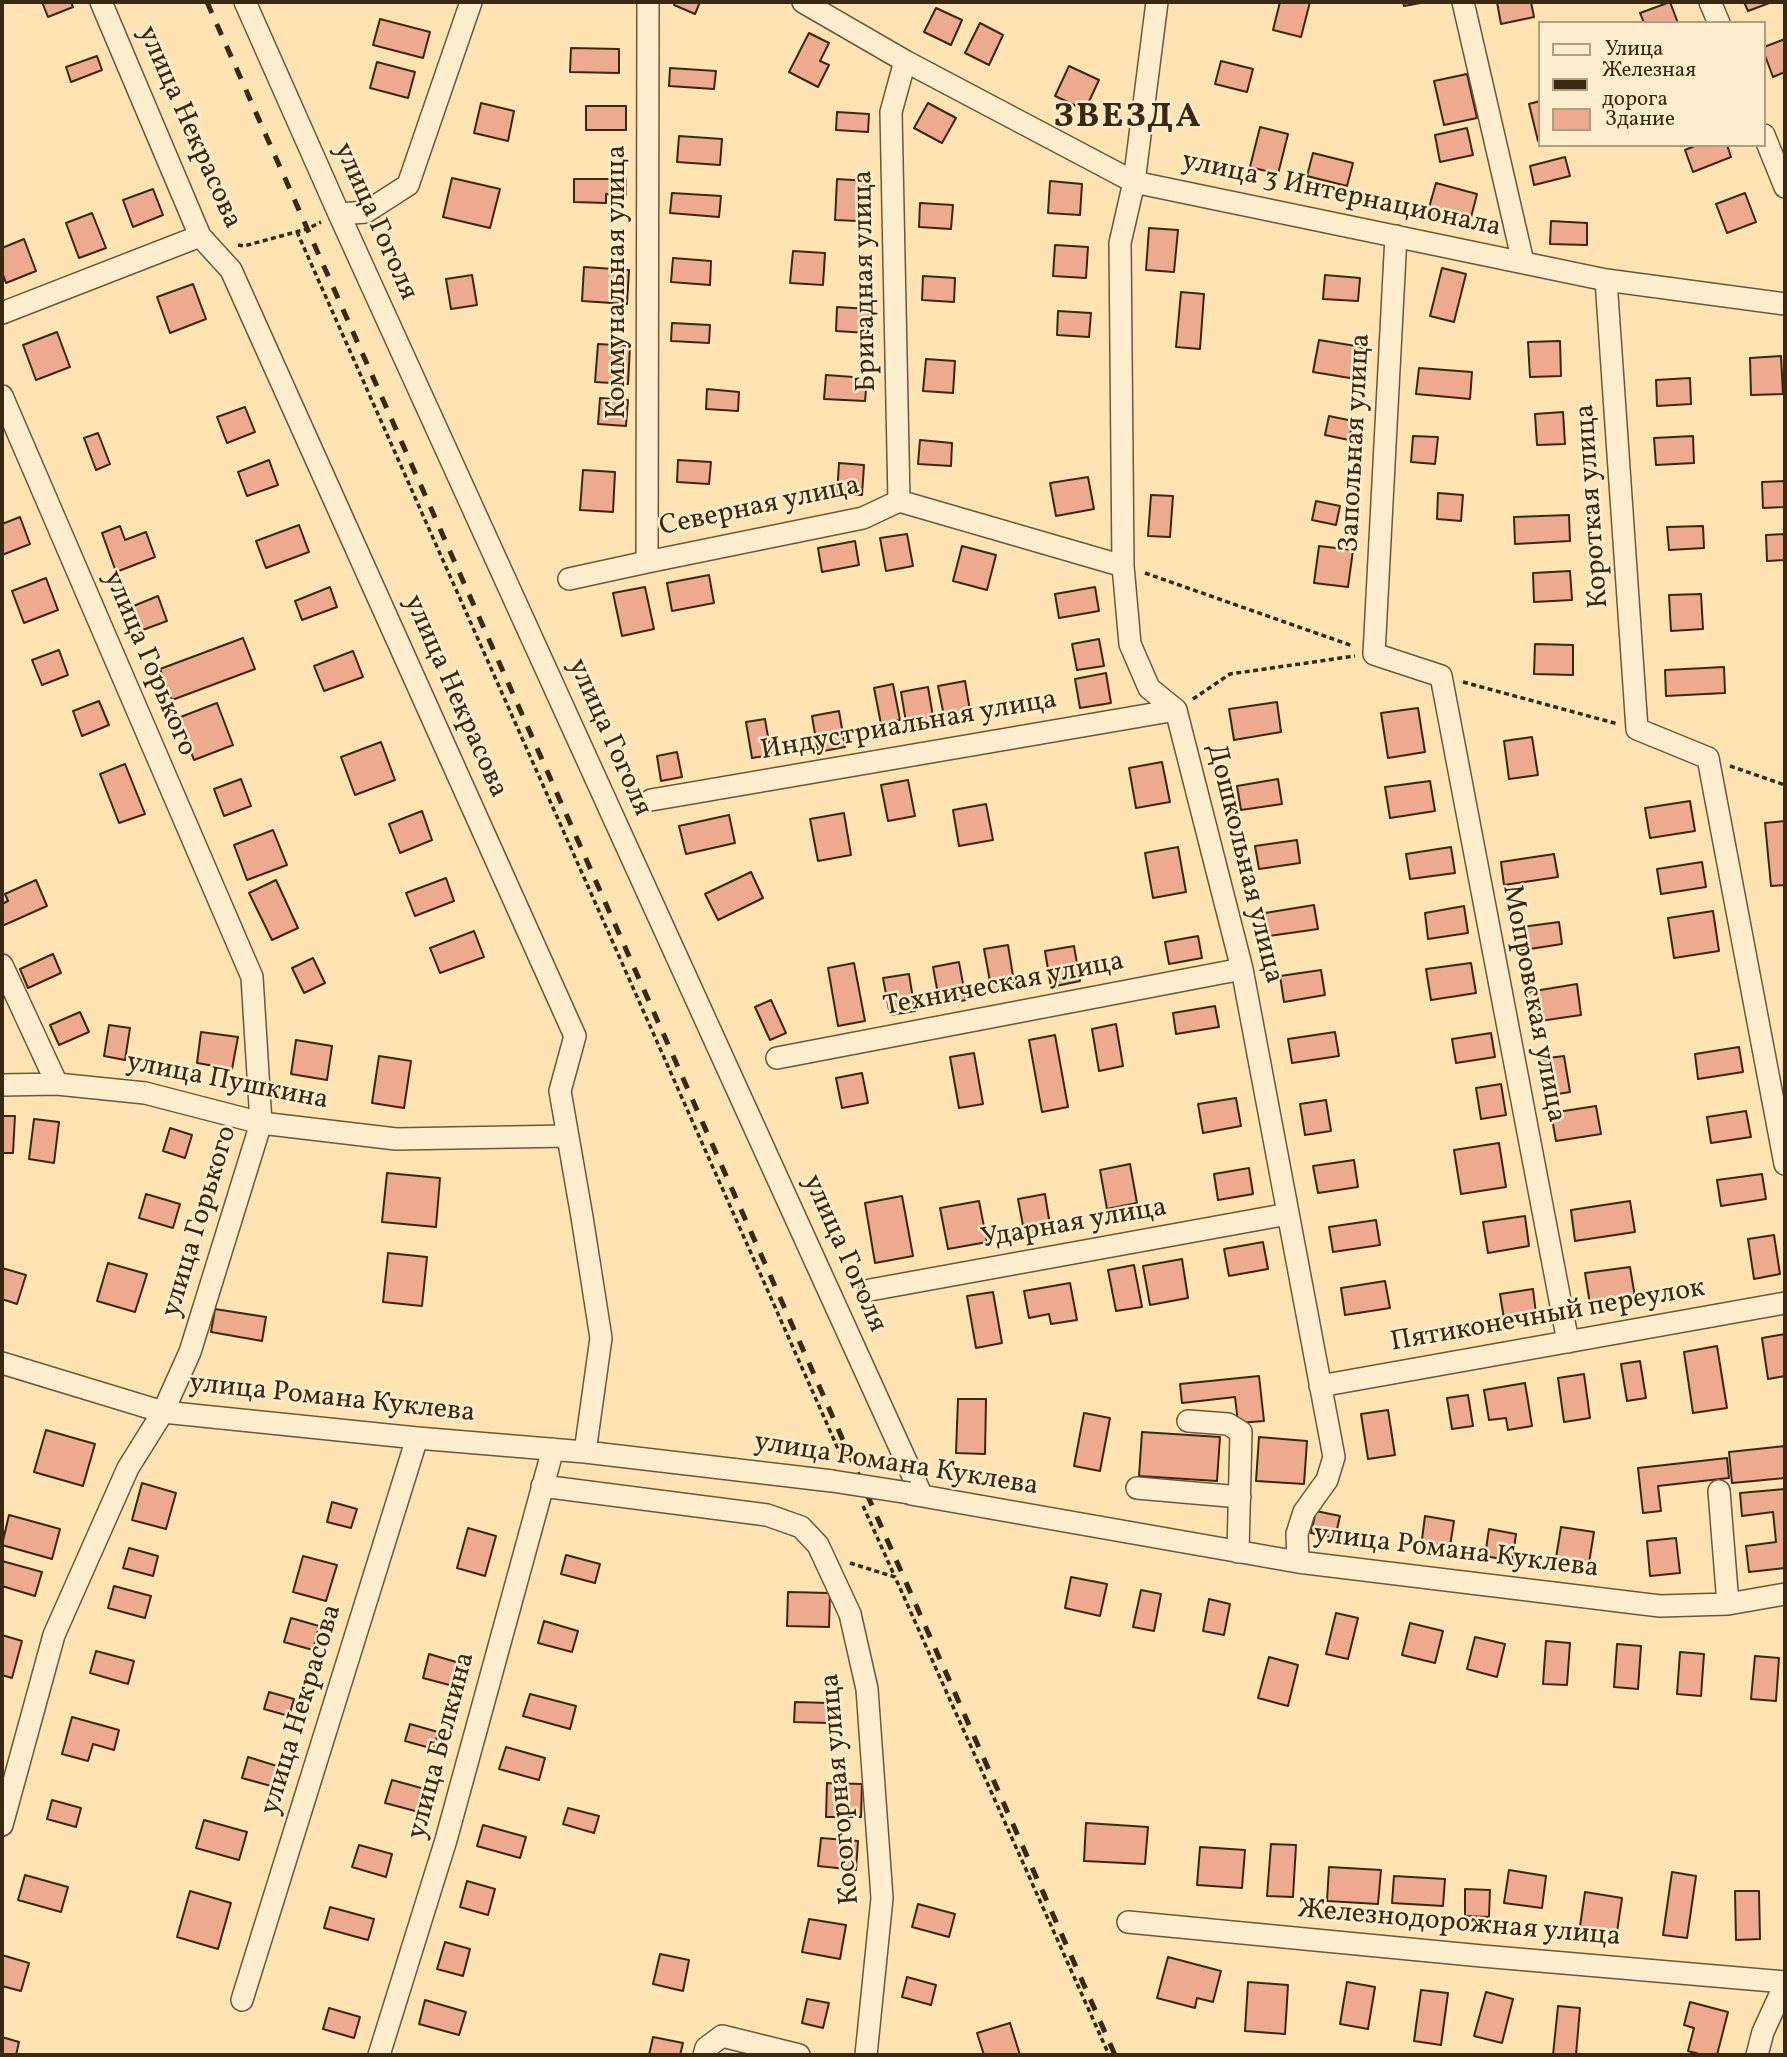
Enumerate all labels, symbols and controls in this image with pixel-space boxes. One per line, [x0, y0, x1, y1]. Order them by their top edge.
street label: улица Некрасова [128, 21, 248, 235]
legend [1538, 21, 1766, 147]
text: Улица [1605, 35, 1663, 64]
text: Железная дорога [1602, 56, 1696, 114]
district label: ЗВЕЗДА [1054, 99, 1202, 141]
text: Здание [1605, 105, 1675, 134]
street label: улица Гоголя [324, 138, 424, 306]
street label: Коммунальная улица [602, 145, 636, 419]
street label: улица 3 Интернационала [1178, 146, 1504, 246]
street label: Бригадная улица [848, 170, 886, 392]
street label: Запольная улица [1334, 333, 1380, 553]
street label: Короткая улица [1570, 403, 1618, 609]
street label: Северная улица [657, 470, 863, 546]
street label: улица Горького [94, 566, 202, 762]
street label: улица Некрасова [394, 590, 514, 804]
street label: улица Гоголя [558, 654, 658, 822]
street label: Индустриальная улица [758, 684, 1060, 770]
street label: Дошкольная улица [1197, 741, 1289, 987]
street label: Мопровская улица [1492, 882, 1572, 1126]
street label: Техническая улица [881, 946, 1127, 1026]
street label: улица Пушкина [123, 1047, 331, 1119]
street label: улица Горького [156, 1122, 246, 1322]
street label: улица Гоголя [793, 1170, 893, 1338]
street label: Ударная улица [978, 1192, 1170, 1258]
street label: Пятиконечный переулок [1388, 1273, 1708, 1361]
street label: улица Романа Куклева [187, 1368, 477, 1432]
street label: улица Романа Куклева [752, 1427, 1040, 1505]
street label: улица Романа Куклева [1311, 1519, 1601, 1587]
street label: улица Некрасова [255, 1601, 351, 1819]
street label: улица Белкина [402, 1649, 484, 1843]
street label: Косогорная улица [815, 1672, 869, 1906]
street label: Железнодорожная улица [1296, 1894, 1622, 1956]

